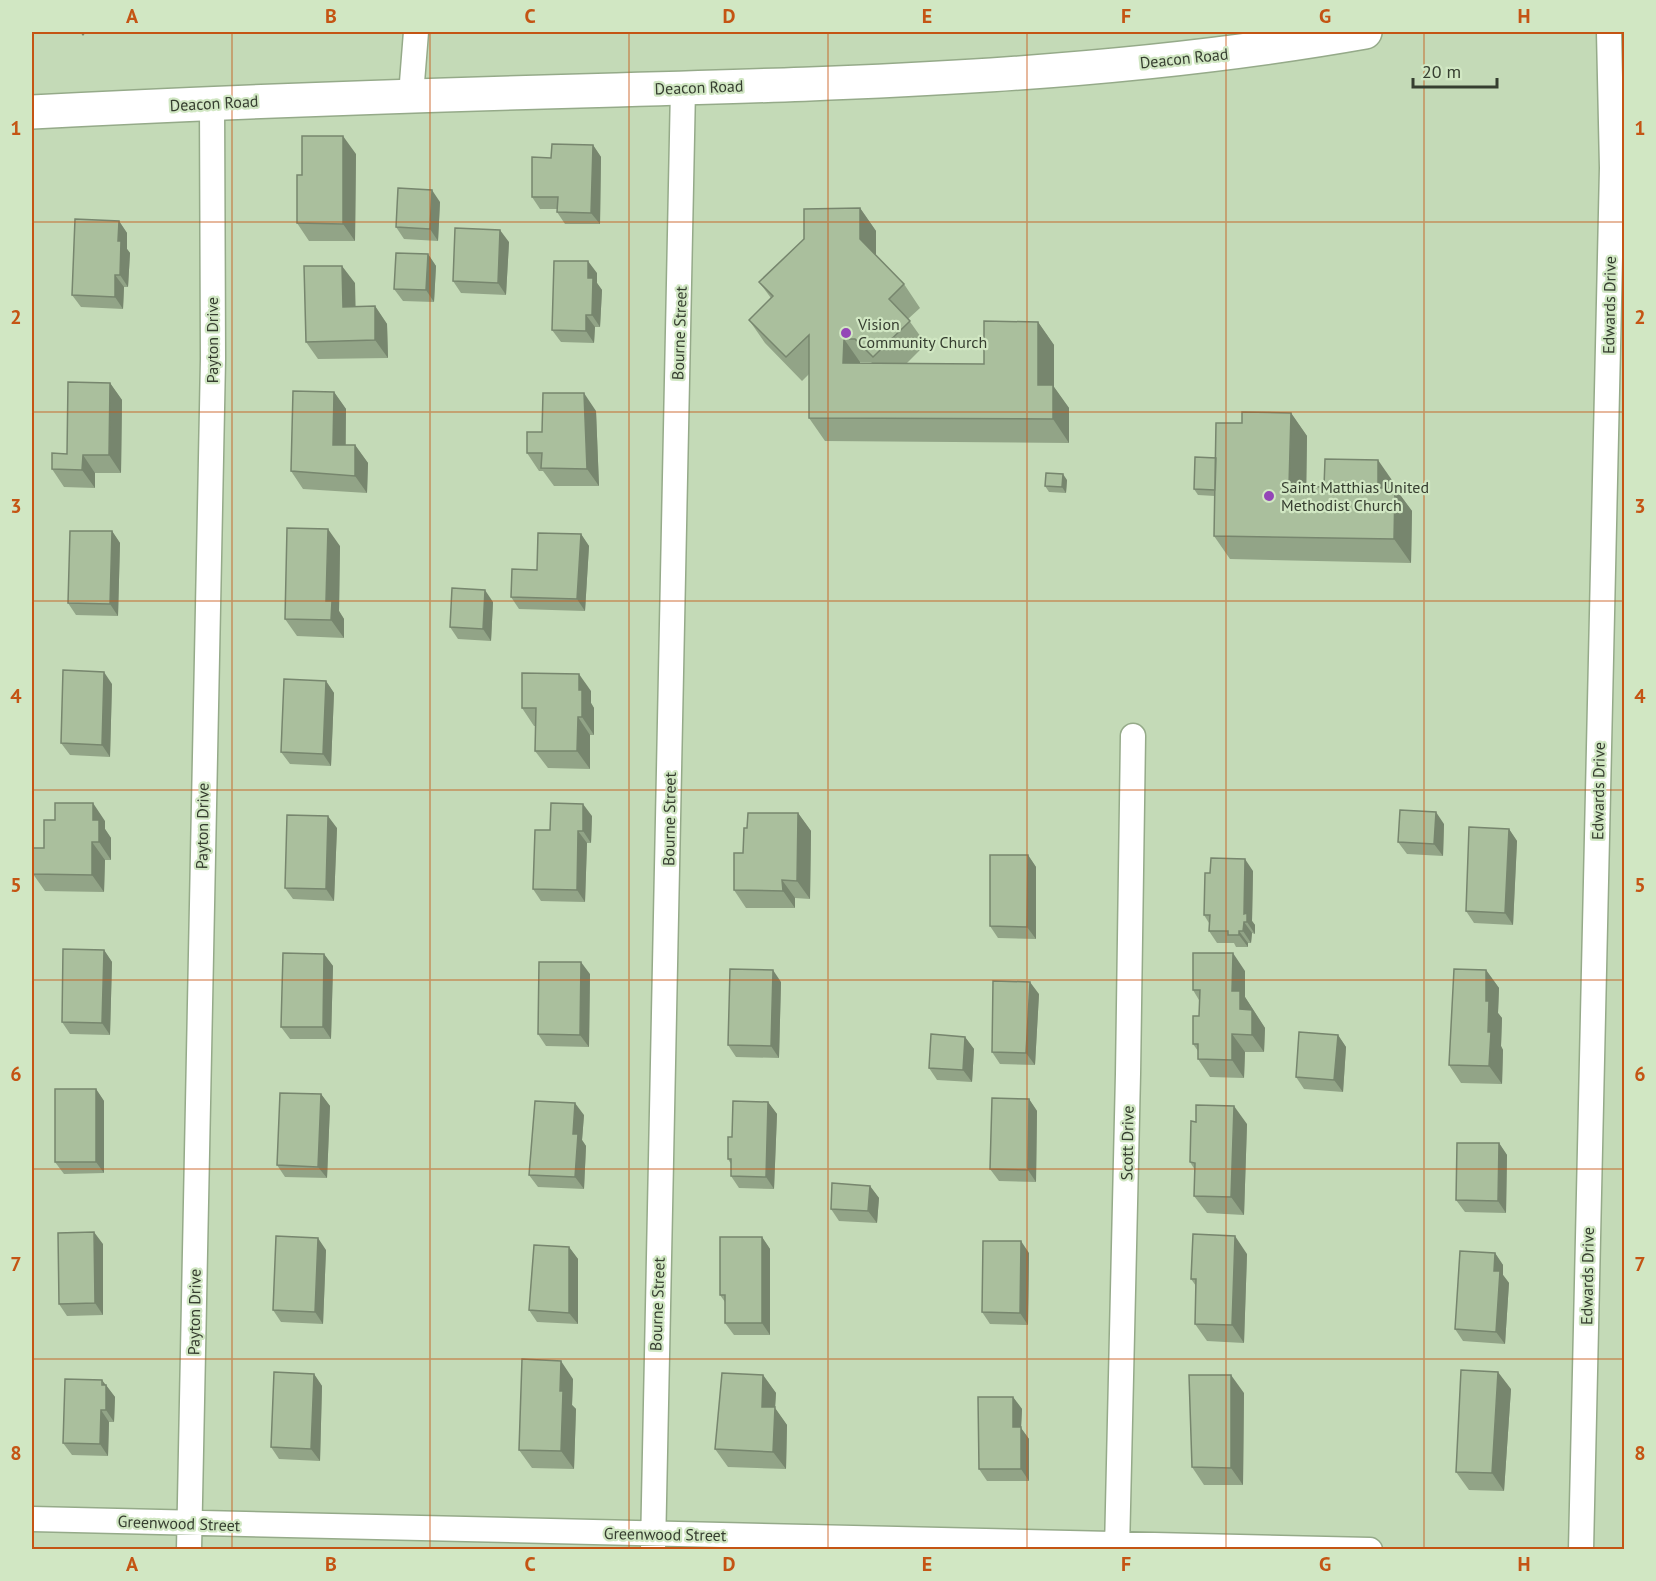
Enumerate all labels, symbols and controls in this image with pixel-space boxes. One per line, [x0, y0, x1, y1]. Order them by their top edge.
text: A [126, 3, 139, 29]
text: B [325, 3, 337, 29]
text: C [524, 3, 536, 29]
text: D [723, 3, 736, 29]
text: E [922, 3, 932, 29]
text: F [1121, 3, 1131, 29]
text: G [1319, 3, 1331, 29]
text: H [1517, 3, 1531, 29]
street label: Deacon Road [1139, 43, 1229, 73]
scale bar [1413, 51, 1497, 89]
text: 20 m [1422, 60, 1461, 83]
street label: Deacon Road [654, 75, 744, 99]
street label: Deacon Road [169, 91, 259, 115]
text: 1 [10, 115, 22, 141]
text: 1 [1634, 115, 1646, 141]
street label: Edwards Drive [1598, 256, 1620, 354]
street label: Bourne Street [667, 285, 691, 380]
street label: Payton Drive [202, 297, 222, 383]
text: 2 [10, 304, 22, 330]
text: 2 [1634, 304, 1646, 330]
place label: Vision Community Church [857, 314, 987, 352]
marker: Vision Community Church [839, 326, 853, 340]
place label: Saint Matthias United Methodist Church [1281, 477, 1429, 515]
marker: Saint Matthias United Methodist Church [1262, 489, 1276, 503]
text: 3 [10, 493, 22, 519]
text: 3 [1634, 493, 1646, 519]
text: 4 [10, 683, 22, 709]
text: 4 [1634, 683, 1646, 709]
street label: Edwards Drive [1587, 742, 1609, 840]
street label: Bourne Street [658, 771, 680, 866]
street label: Payton Drive [191, 783, 213, 869]
text: 5 [10, 872, 22, 898]
text: 5 [1634, 872, 1646, 898]
text: 6 [10, 1061, 22, 1087]
text: 6 [1634, 1061, 1646, 1087]
street label: Scott Drive [1116, 1105, 1138, 1181]
street label: Edwards Drive [1576, 1227, 1598, 1325]
text: 7 [10, 1251, 22, 1277]
text: 7 [1634, 1251, 1646, 1277]
street label: Bourne Street [645, 1256, 669, 1351]
street label: Payton Drive [183, 1269, 205, 1355]
text: 8 [10, 1440, 22, 1466]
text: 8 [1634, 1440, 1646, 1466]
street label: Greenwood Street [117, 1511, 241, 1535]
street label: Greenwood Street [604, 1523, 727, 1545]
text: A [126, 1551, 139, 1577]
text: B [325, 1551, 337, 1577]
text: C [524, 1551, 536, 1577]
text: D [723, 1551, 736, 1577]
text: E [922, 1551, 932, 1577]
text: F [1121, 1551, 1131, 1577]
text: G [1319, 1551, 1331, 1577]
text: H [1517, 1551, 1531, 1577]

